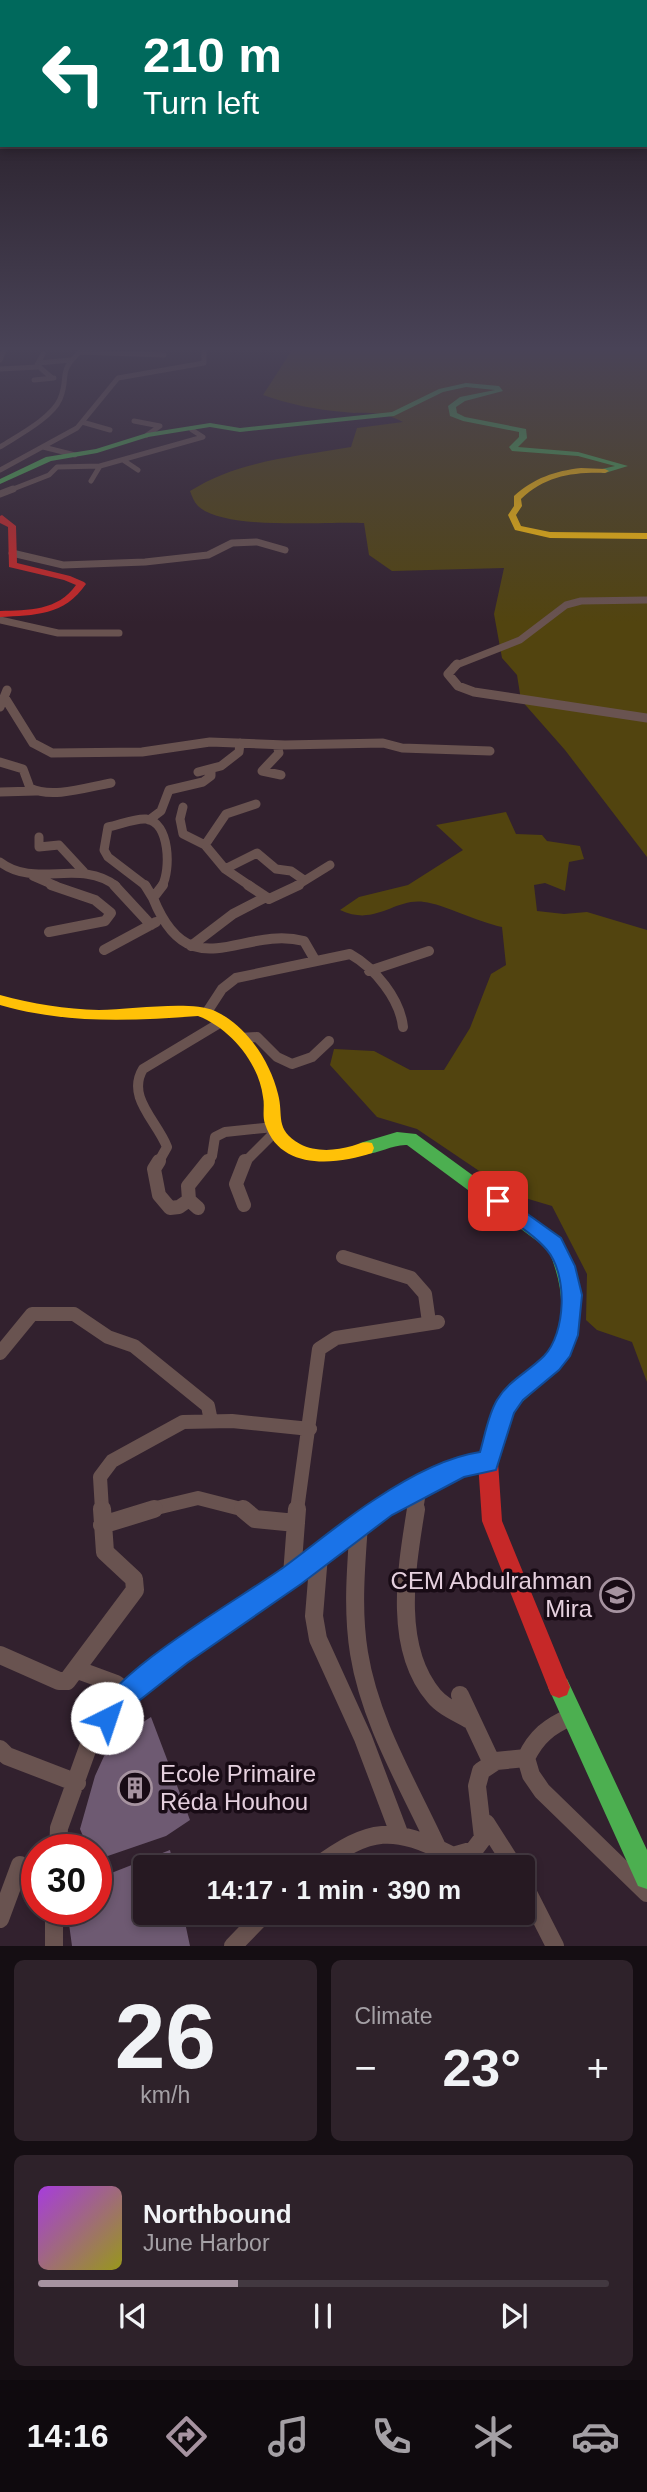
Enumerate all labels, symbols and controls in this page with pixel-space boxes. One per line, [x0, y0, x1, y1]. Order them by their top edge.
icon: left [28, 28, 119, 119]
text: 210 m [143, 28, 282, 82]
text: Turn left [143, 85, 259, 121]
pin [468, 1171, 528, 1231]
icon: arrive [479, 1182, 517, 1220]
place label: CEM Abdulrahman Mira [391, 1567, 593, 1622]
school or university icon: CEM Abdulrahman Mira [598, 1576, 636, 1614]
position arrow [70, 1681, 144, 1755]
place label: Ecole Primaire Réda Houhou [160, 1760, 316, 1815]
building icon: Ecole Primaire Réda Houhou [116, 1769, 154, 1807]
speed limit sign: 30 [21, 1834, 112, 1925]
text: 14:17 · 1 min · 390 m [207, 1875, 461, 1905]
text: 26 [115, 1986, 216, 2087]
text: Climate [355, 2003, 432, 2029]
text: 23° [442, 2039, 521, 2097]
text: − [355, 2047, 377, 2089]
text: + [587, 2047, 609, 2089]
text: km/h [140, 2082, 190, 2108]
text: Northbound [143, 2199, 292, 2229]
text: June Harbor [143, 2230, 270, 2256]
icon: previous [114, 2297, 152, 2335]
icon: pause [304, 2297, 342, 2335]
icon: next [495, 2297, 533, 2335]
icon: directions [162, 2412, 211, 2461]
icon: music [264, 2412, 313, 2461]
icon: phone [367, 2412, 416, 2461]
icon: climate [469, 2412, 518, 2461]
icon: car [571, 2412, 620, 2461]
text: 14:16 [27, 2418, 109, 2454]

